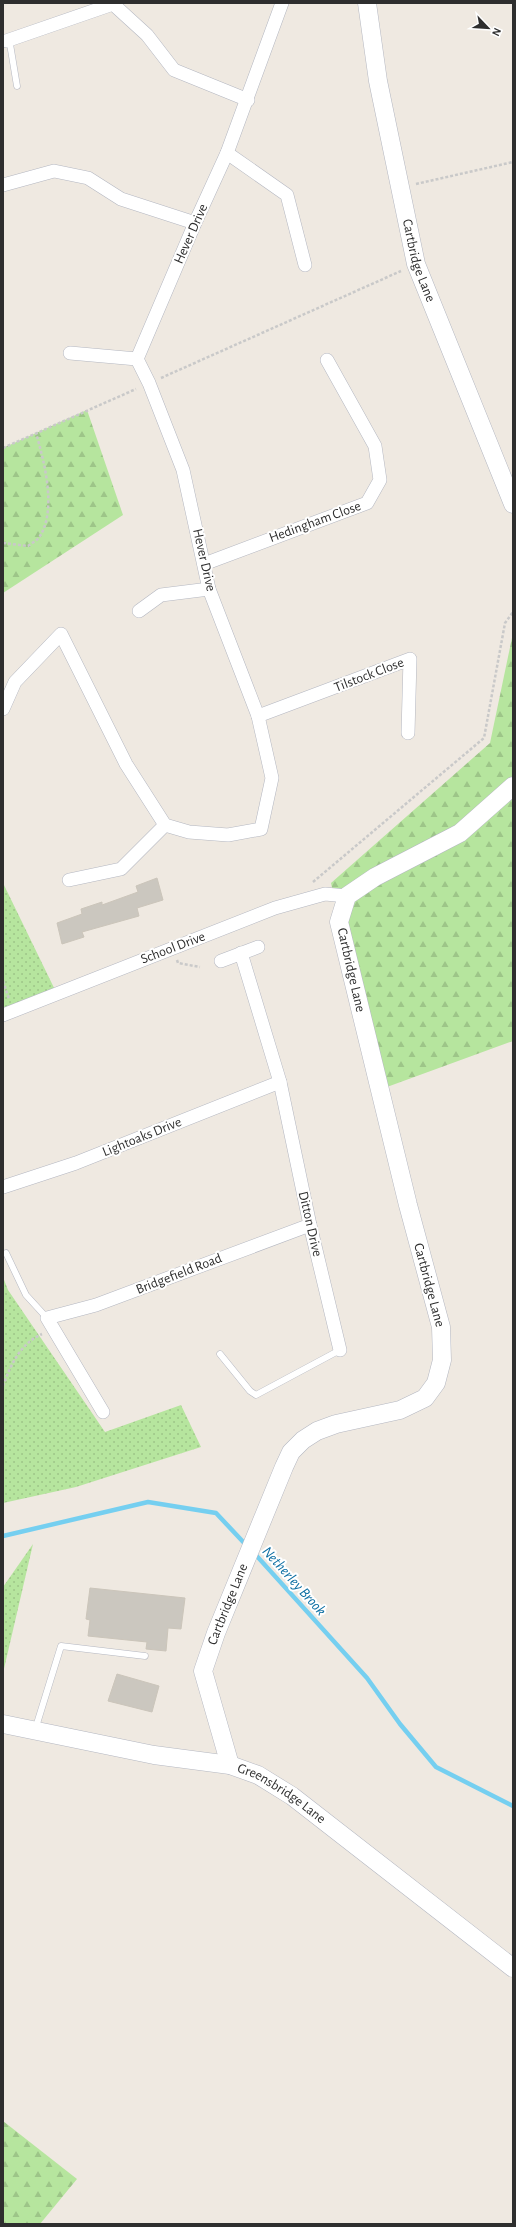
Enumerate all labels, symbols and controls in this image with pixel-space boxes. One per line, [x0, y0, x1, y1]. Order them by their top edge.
north arrow [468, 8, 508, 48]
text: N [490, 26, 503, 38]
street label: Hever Drive [172, 202, 210, 266]
street label: Cartbridge Lane [400, 218, 438, 304]
street label: Hedingham Close [267, 499, 363, 545]
street label: Hever Drive [190, 527, 218, 593]
street label: Tilstock Close [332, 655, 406, 695]
street label: Cartbridge Lane [334, 926, 368, 1014]
street label: School Drive [139, 929, 207, 967]
street label: Lightoaks Drive [100, 1115, 184, 1159]
street label: Ditton Drive [296, 1190, 324, 1258]
street label: Cartbridge Lane [411, 1242, 447, 1328]
street label: Bridgefield Road [134, 1251, 224, 1297]
water label: Netherley Brook [259, 1544, 329, 1618]
street label: Cartbridge Lane [205, 1562, 251, 1647]
street label: Greensbridge Lane [235, 1761, 328, 1826]

